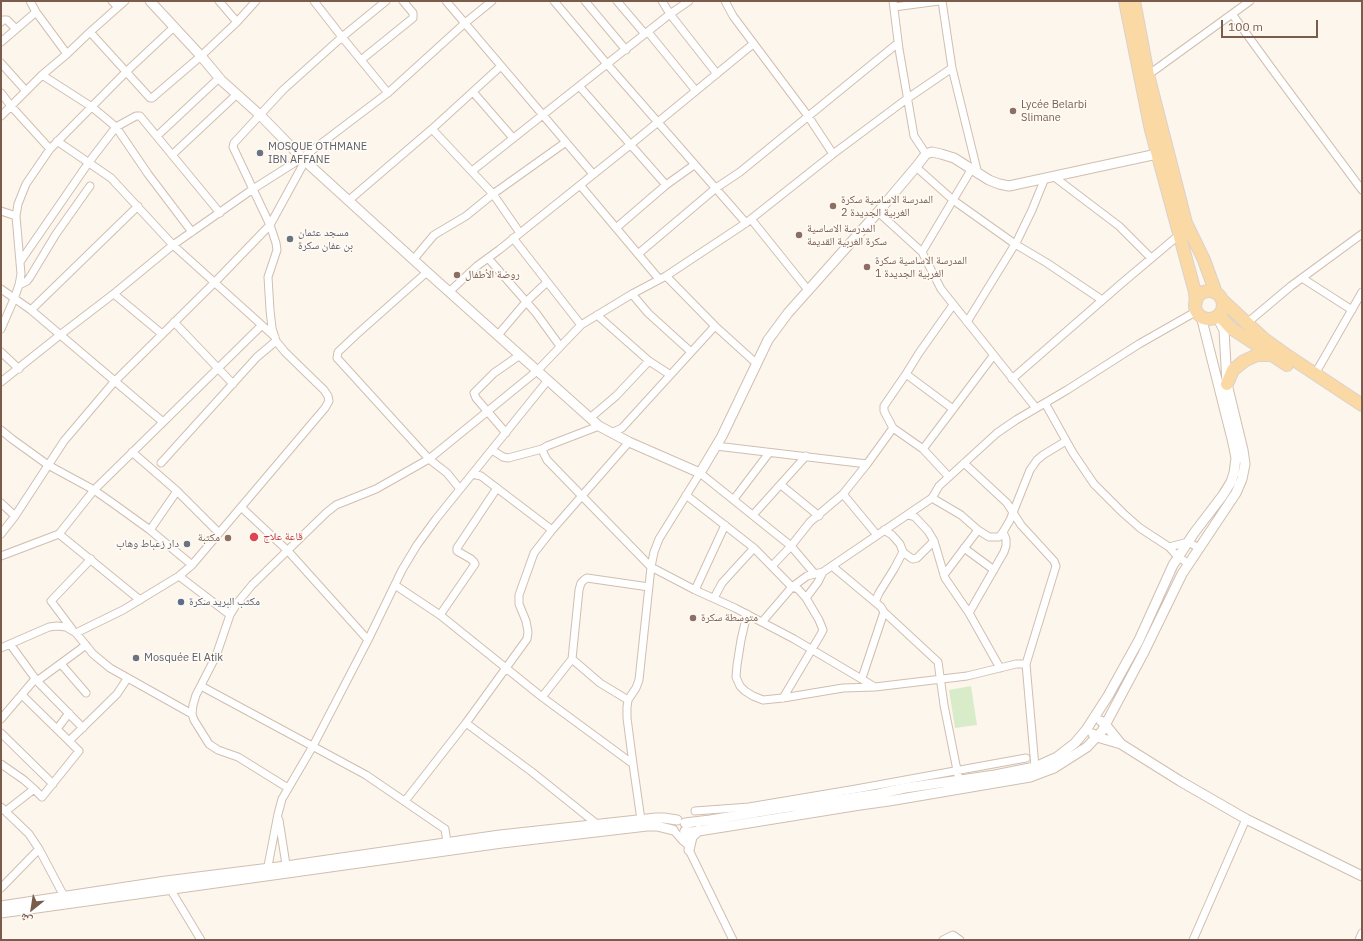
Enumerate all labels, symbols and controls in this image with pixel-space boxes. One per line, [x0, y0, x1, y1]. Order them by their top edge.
scale bar [1223, 12, 1320, 38]
text: 100 m [1228, 19, 1263, 34]
place label: Lycée Belarbi Slimane [1021, 98, 1087, 124]
marker: Lycée Belarbi Slimane [1008, 106, 1018, 116]
place label: MOSQUE OTHMANE IBN AFFANE [268, 140, 367, 166]
marker: MOSQUE OTHMANE IBN AFFANE [255, 148, 265, 158]
place label: المدرسة الاساسية سكرة الغربية الجديدة 2 [841, 193, 933, 219]
marker: المدرسة الاساسية سكرة الغربية الجديدة 2 [828, 201, 838, 211]
place label: المدرسة الاساسية سكرة الغربية القديمة [807, 222, 887, 248]
place label: مسجد عثمان بن عفان سكرة [298, 226, 353, 252]
marker: المدرسة الاساسية سكرة الغربية القديمة [794, 230, 804, 240]
marker: مسجد عثمان بن عفان سكرة [285, 234, 295, 244]
place label: المدرسة الاساسية سكرة الغربية الجديدة 1 [875, 254, 967, 280]
marker: المدرسة الاساسية سكرة الغربية الجديدة 1 [862, 262, 872, 272]
place label: روضة الأطفال [465, 268, 520, 282]
marker: روضة الأطفال [452, 270, 462, 280]
place label: قاعة علاج [263, 530, 303, 544]
place label: مكتبة [198, 531, 220, 545]
marker: قاعة علاج [248, 531, 260, 543]
marker: مكتبة [223, 533, 233, 543]
place label: دار زعباط وهاب [116, 537, 179, 551]
marker: دار زعباط وهاب [182, 539, 192, 549]
place label: مكتب البريد سكرة [189, 595, 260, 609]
marker: مكتب البريد سكرة [176, 597, 186, 607]
place label: متوسطة سكرة [701, 611, 758, 625]
marker: متوسطة سكرة [688, 613, 698, 623]
place label: Mosquée El Atik [144, 651, 223, 665]
marker: Mosquée El Atik [131, 653, 141, 663]
north arrow [12, 889, 52, 929]
text: ش [17, 910, 35, 928]

